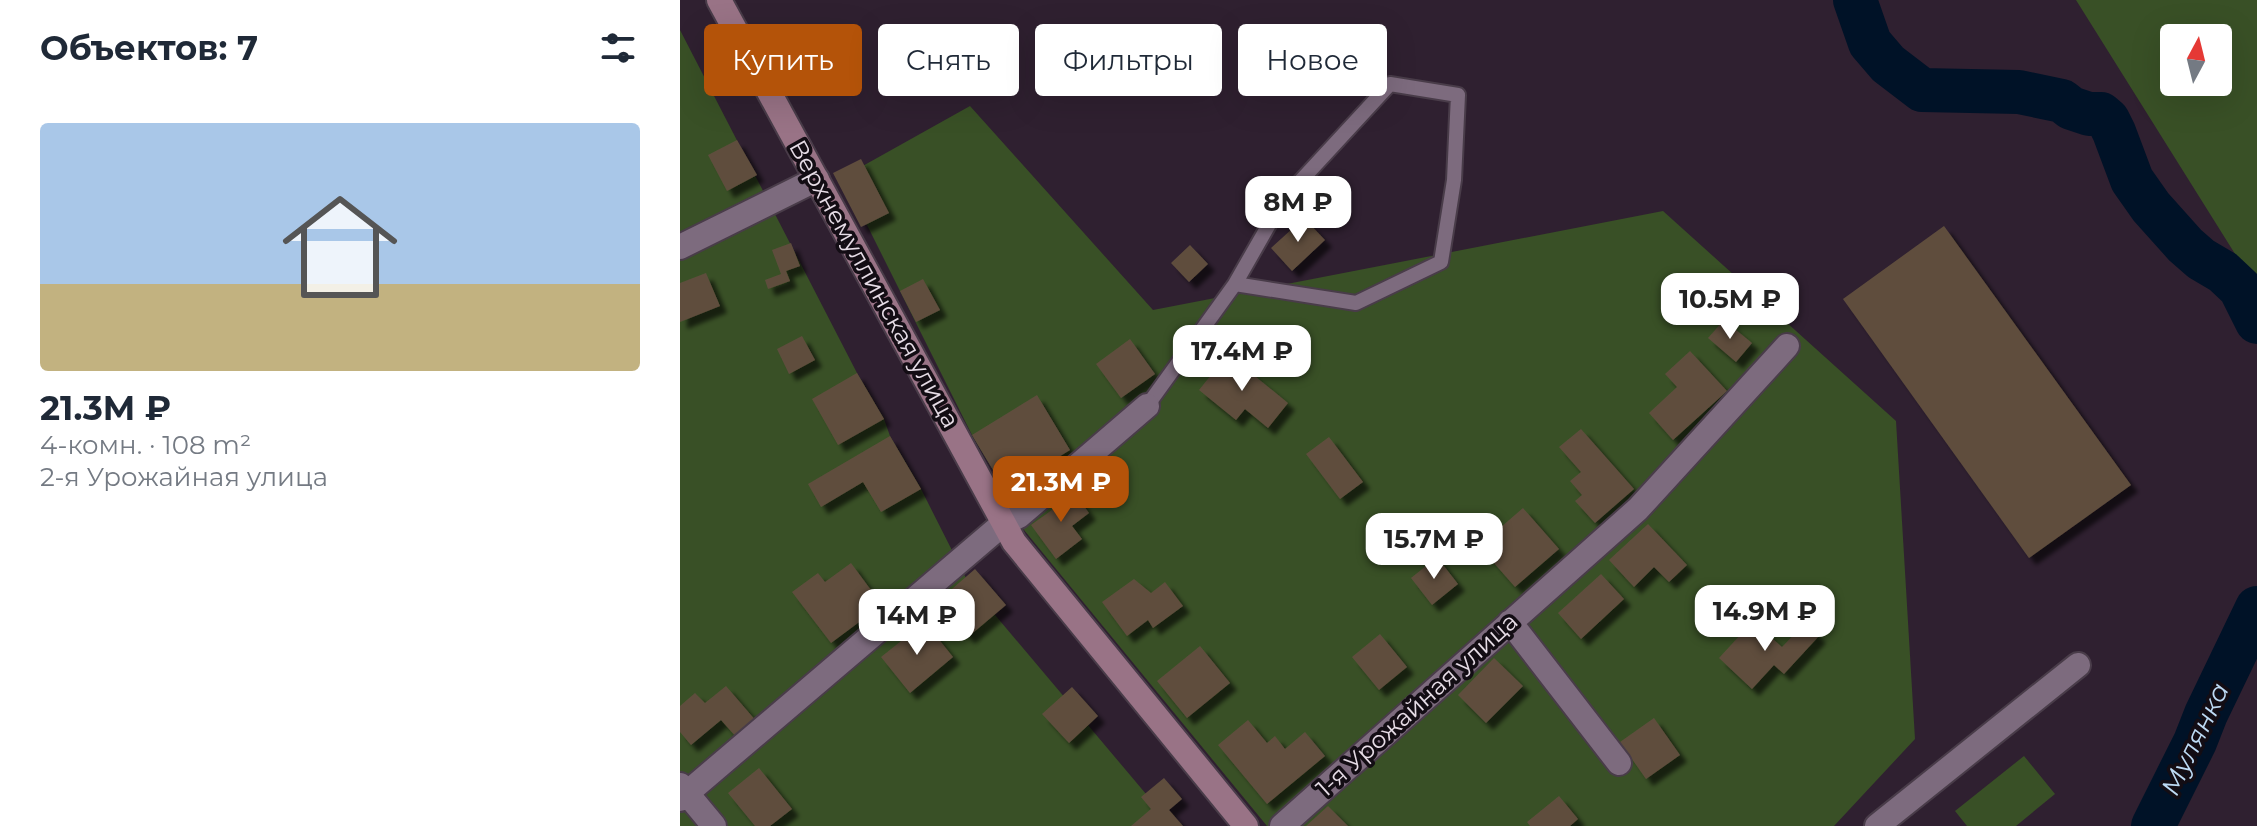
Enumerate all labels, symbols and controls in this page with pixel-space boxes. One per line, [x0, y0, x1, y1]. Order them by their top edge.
chip: Купить [704, 24, 862, 96]
chip: Снять [878, 24, 1019, 96]
chip: Фильтры [1035, 24, 1222, 96]
chip: Новое [1238, 24, 1387, 96]
north arrow [2160, 24, 2232, 96]
map controls [2160, 24, 2232, 96]
icon: filters [596, 26, 640, 70]
text: Объектов: 7 [40, 27, 258, 69]
street label: Верхнемуллинская улица [783, 135, 966, 433]
icon: home [268, 175, 412, 319]
pin: 8M ₽ [1251, 176, 1345, 244]
text: 8M ₽ [1263, 186, 1333, 218]
pin: 10.5M ₽ [1656, 273, 1804, 341]
text: 10.5M ₽ [1679, 283, 1781, 315]
pin: 17.4M ₽ [1168, 325, 1316, 393]
text: 17.4M ₽ [1191, 335, 1293, 367]
text: 21.3M ₽ [40, 387, 171, 429]
text: 4-комн. · 108 m² [40, 429, 251, 461]
pin: 21.3M ₽ [987, 456, 1135, 524]
text: 2-я Урожайная улица [40, 461, 328, 493]
text: 21.3M ₽ [1011, 466, 1111, 498]
pin: 15.7M ₽ [1360, 513, 1508, 581]
text: 15.7M ₽ [1384, 523, 1484, 555]
pin: 14.9M ₽ [1691, 585, 1839, 653]
pin: 14M ₽ [861, 589, 973, 657]
text: 14.9M ₽ [1713, 595, 1817, 627]
text: 14M ₽ [877, 599, 957, 631]
street label: 1-я Урожайная улица [1310, 607, 1523, 803]
water label: Мулянка [2154, 678, 2236, 800]

